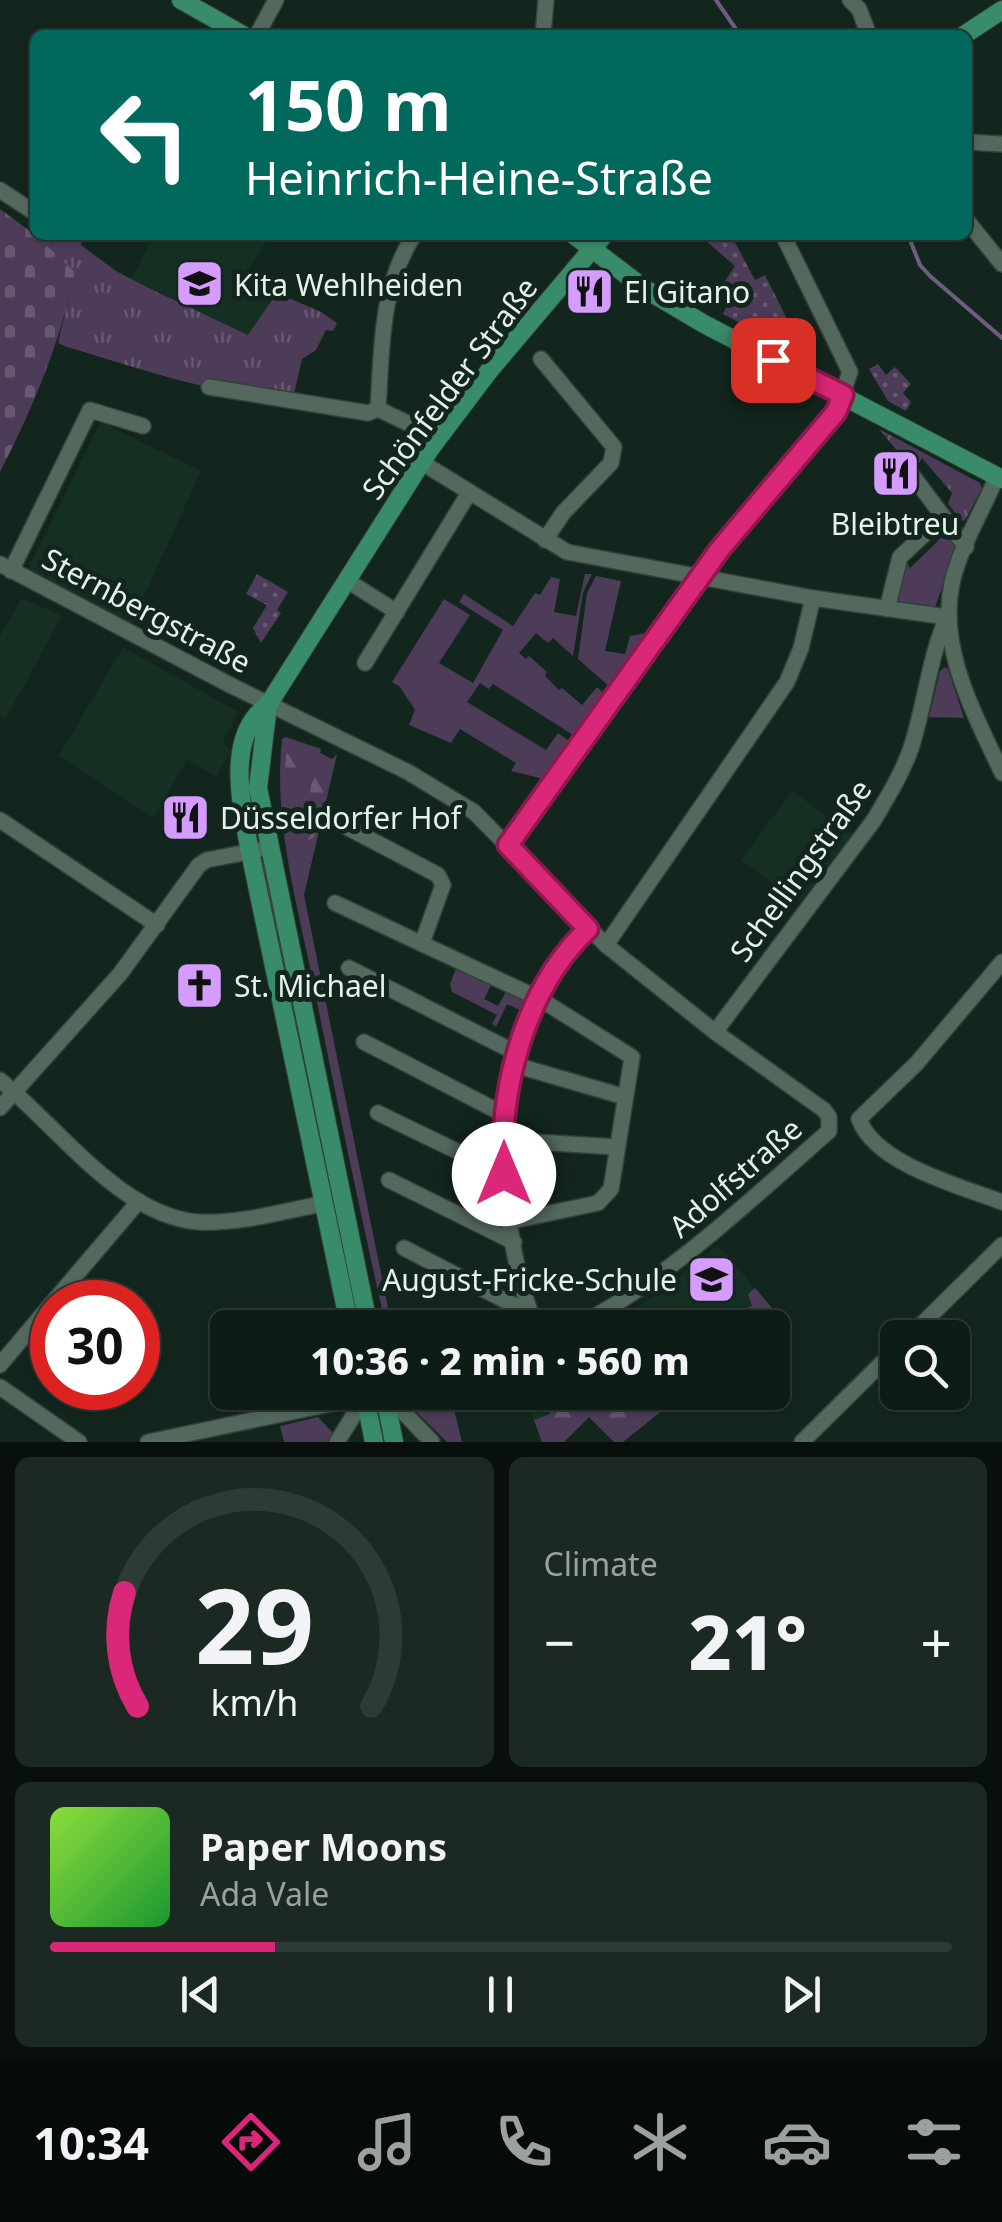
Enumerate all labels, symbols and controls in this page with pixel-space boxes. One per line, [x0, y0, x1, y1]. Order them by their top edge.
text: 150 m [245, 56, 452, 152]
icon: left [80, 70, 210, 200]
text: Heinrich-Heine-Straße [245, 147, 713, 208]
school or university icon: Kita Wehlheiden [173, 258, 225, 310]
place label: Kita Wehlheiden [234, 264, 463, 305]
restaurant icon: El Gitano [563, 265, 615, 317]
street label: Schönfelder Straße [352, 268, 546, 508]
place label: El Gitano [624, 271, 750, 312]
pin [731, 318, 816, 403]
icon: arrive [746, 333, 801, 388]
restaurant icon: Bleibtreu [869, 448, 921, 500]
place label: Bleibtreu [831, 503, 959, 544]
street label: Sternbergstraße [36, 538, 258, 682]
street label: Schellingstraße [720, 770, 880, 970]
restaurant icon: Düsseldorfer Hof [159, 791, 211, 843]
place label: Düsseldorfer Hof [220, 797, 463, 838]
church icon: St. Michael [173, 959, 225, 1011]
place label: St. Michael [234, 965, 387, 1006]
street label: Adolfstraße [660, 1108, 810, 1246]
position arrow [452, 1122, 556, 1226]
school or university icon: August-Fricke-Schule [686, 1253, 738, 1305]
place label: August-Fricke-Schule [382, 1259, 677, 1300]
speed limit sign: 30 [30, 1280, 160, 1410]
map controls [880, 1320, 970, 1410]
button: search [880, 1320, 970, 1410]
text: 10:36 · 2 min · 560 m [310, 1334, 690, 1386]
text: Climate [544, 1542, 658, 1585]
text: 29 [195, 1553, 314, 1694]
text: 21° [689, 1590, 807, 1692]
text: − [544, 1604, 575, 1679]
text: + [921, 1604, 952, 1679]
text: km/h [210, 1678, 298, 1726]
text: Paper Moons [200, 1820, 447, 1872]
text: Ada Vale [200, 1872, 329, 1915]
icon: previous [173, 1967, 228, 2022]
icon: pause [473, 1967, 528, 2022]
icon: next [774, 1967, 829, 2022]
icon: directions [216, 2107, 286, 2177]
icon: music [352, 2107, 422, 2177]
icon: phone [489, 2107, 559, 2177]
icon: climate [625, 2107, 695, 2177]
icon: car [762, 2107, 832, 2177]
icon: filters [899, 2107, 969, 2177]
text: 10:34 [33, 2112, 149, 2173]

